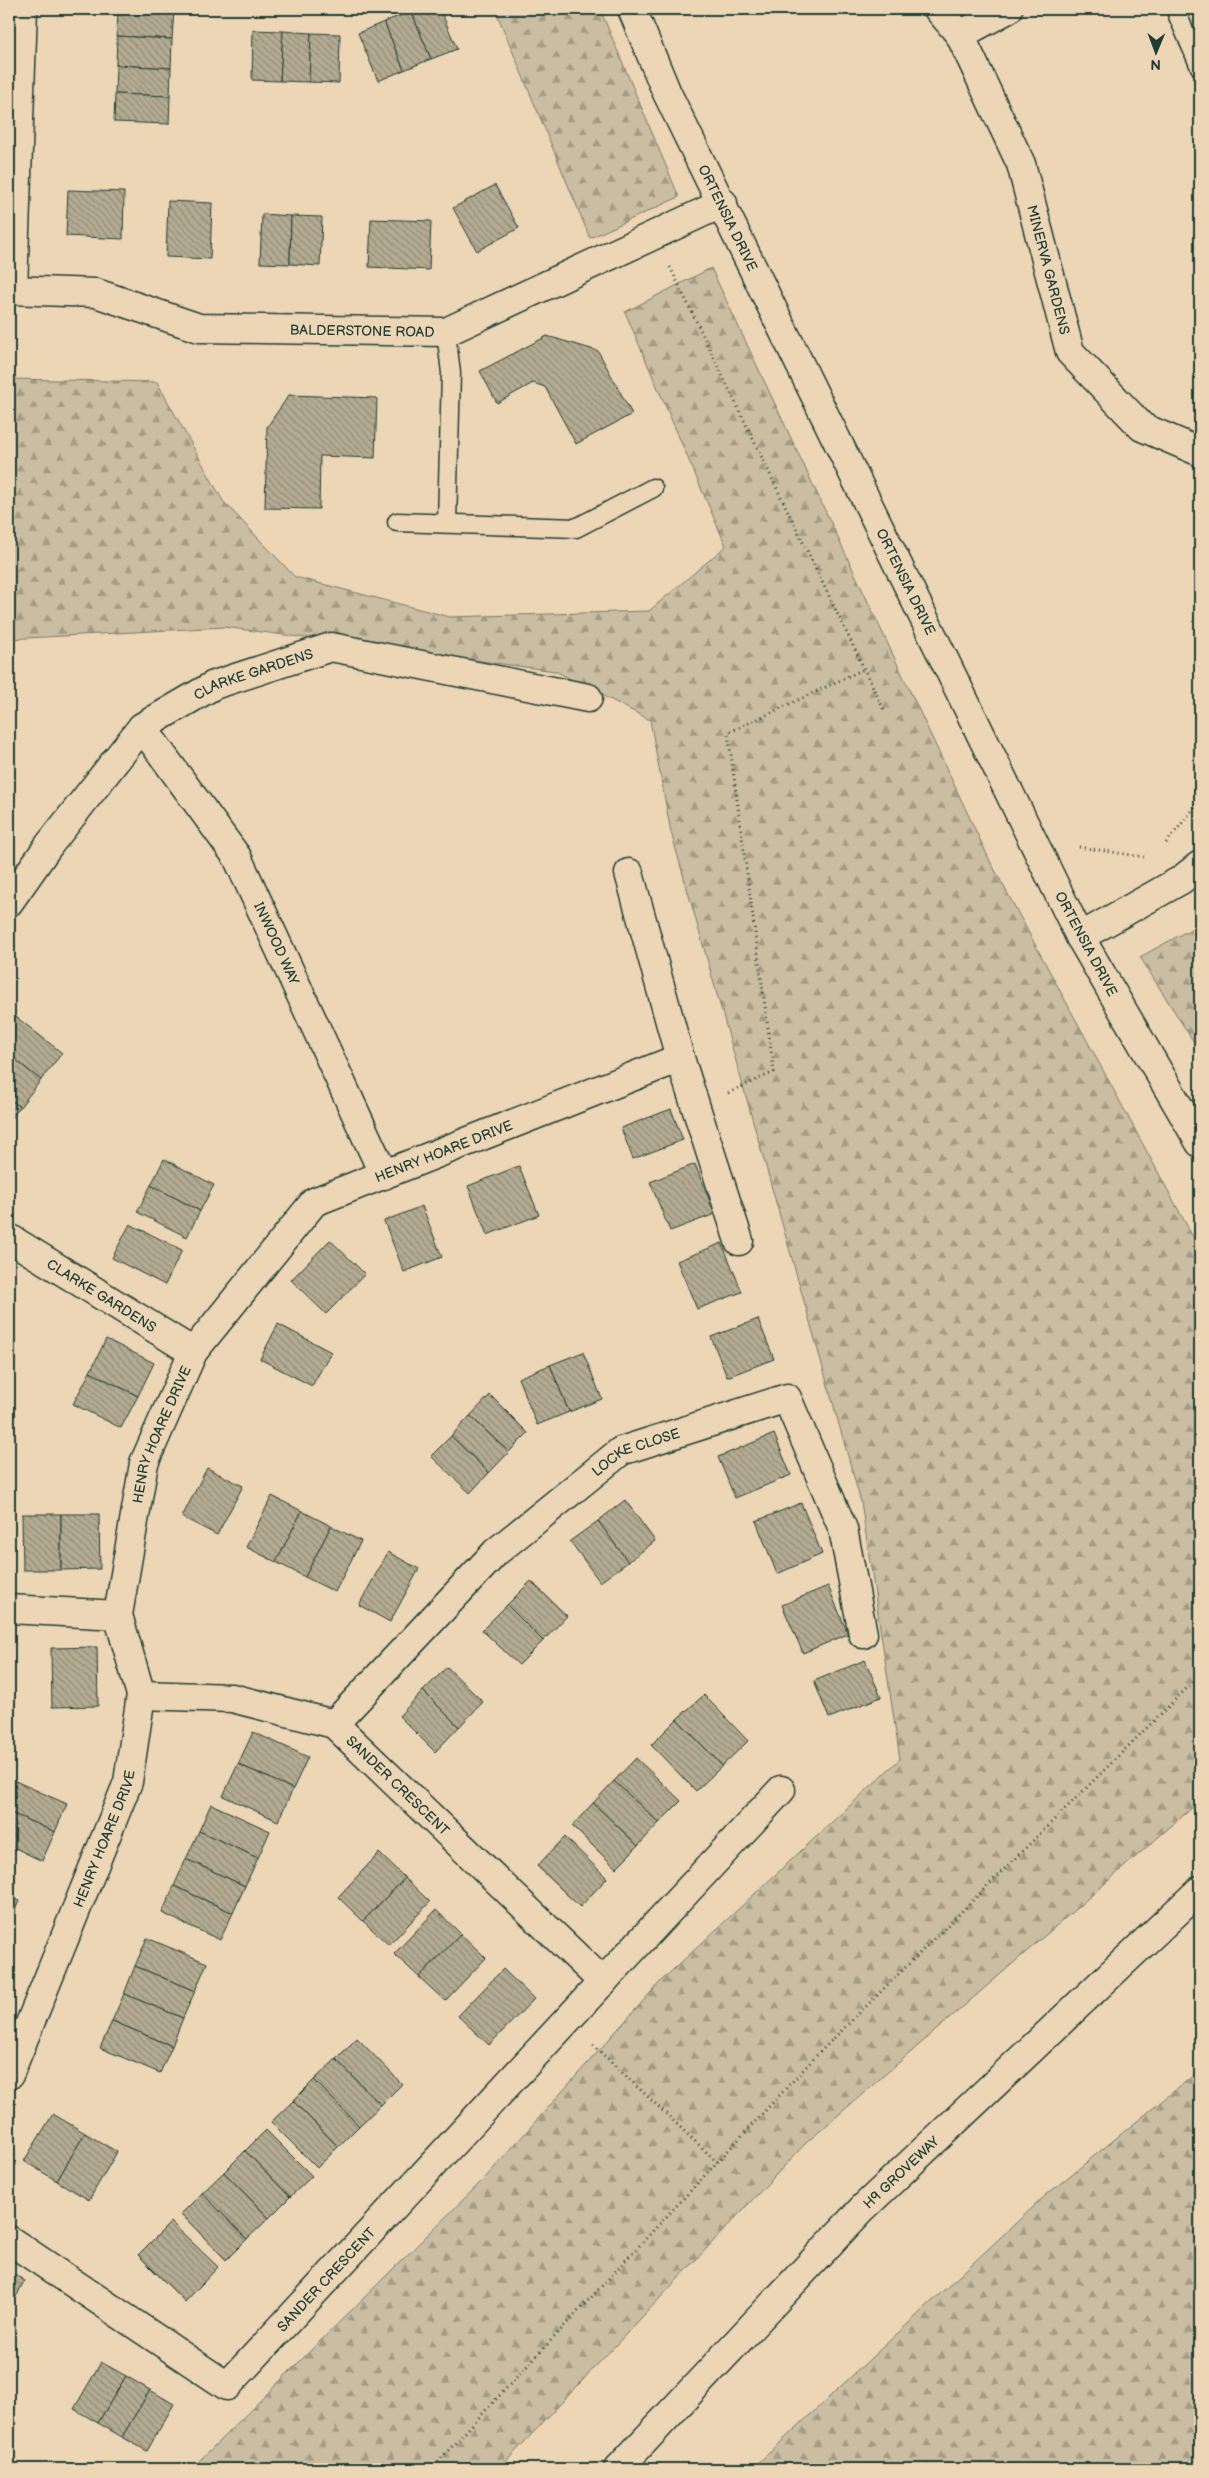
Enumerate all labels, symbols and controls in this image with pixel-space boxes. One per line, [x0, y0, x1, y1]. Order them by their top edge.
north arrow [1132, 28, 1182, 78]
text: N [1150, 56, 1161, 73]
street label: ORTENSIA DRIVE [695, 162, 761, 274]
street label: MINERVA GARDENS [1024, 203, 1074, 336]
street label: BALDERSTONE ROAD [290, 321, 435, 340]
street label: ORTENSIA DRIVE [873, 526, 939, 638]
street label: CLARKE GARDENS [191, 645, 315, 704]
street label: ORTENSIA DRIVE [1051, 889, 1121, 999]
street label: INWOOD WAY [250, 899, 304, 988]
street label: HENRY HOARE DRIVE [372, 1116, 515, 1186]
street label: CLARKE GARDENS [44, 1255, 160, 1336]
street label: HENRY HOARE DRIVE [129, 1363, 194, 1505]
street label: LOCKE CLOSE [588, 1424, 682, 1480]
street label: SANDER CRESCENT [343, 1732, 454, 1839]
street label: HENRY HOARE DRIVE [70, 1769, 138, 1910]
street label: H9 GROVEWAY [859, 2132, 943, 2212]
street label: SANDER CRESCENT [273, 2223, 379, 2335]

